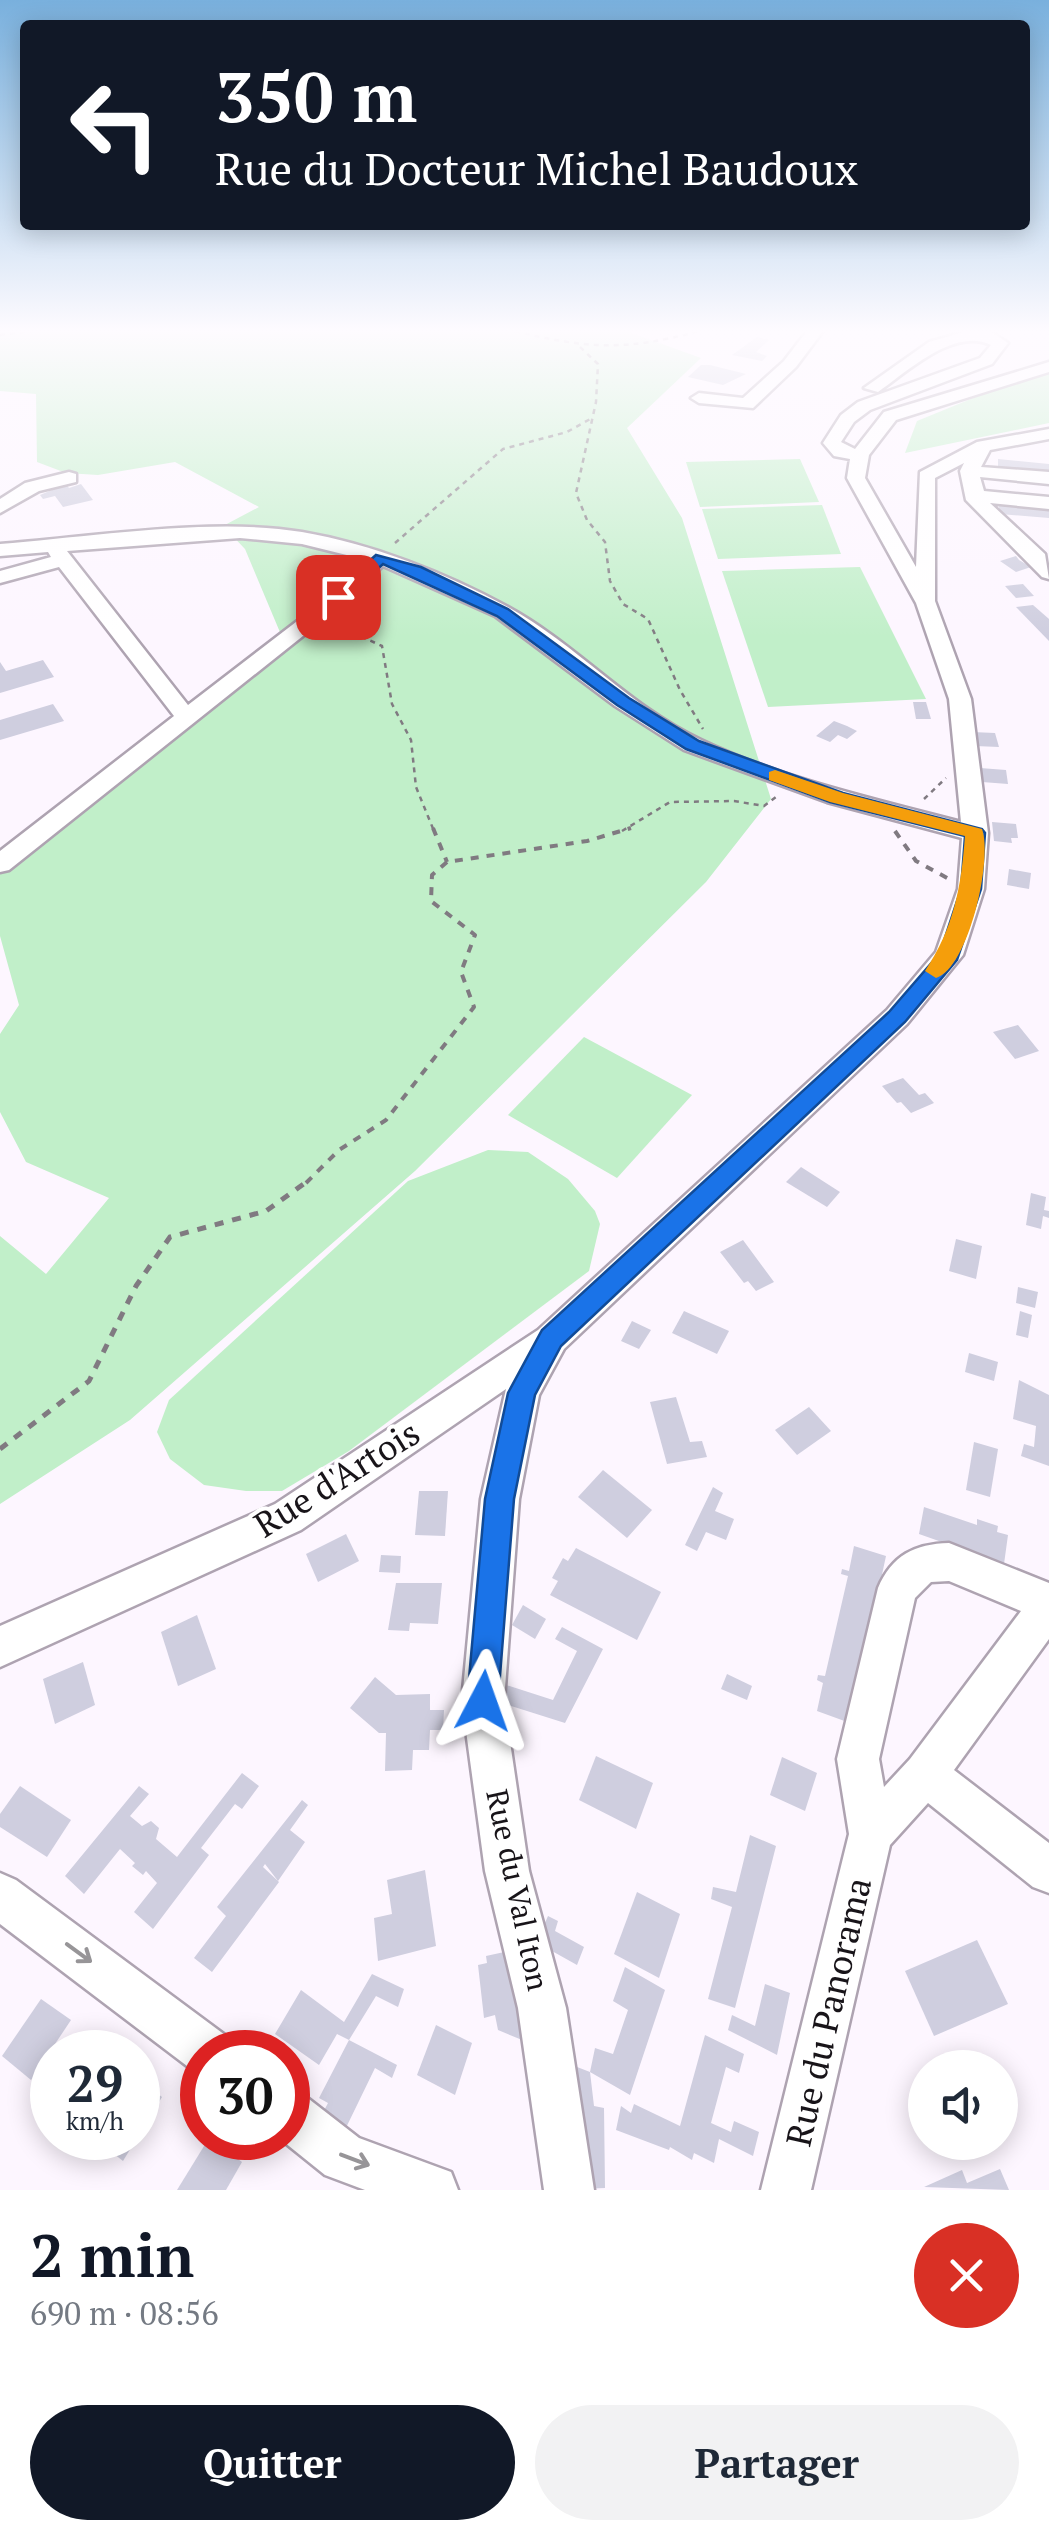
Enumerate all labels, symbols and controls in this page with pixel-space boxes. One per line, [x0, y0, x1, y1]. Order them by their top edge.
text: 350 m [215, 49, 417, 142]
icon: left [50, 60, 180, 190]
text: Rue du Docteur Michel Baudoux [215, 138, 858, 198]
pin [296, 555, 381, 640]
icon: arrive [311, 570, 366, 625]
street label: Rue d'Artois [245, 1409, 428, 1547]
position arrow [431, 1649, 535, 1753]
street label: Rue du Val Iton [477, 1786, 559, 1994]
street label: Rue du Panorama [775, 1873, 881, 2151]
one-way arrow [65, 1942, 93, 1963]
speed limit sign: 30 [180, 2030, 310, 2160]
text: 29 [67, 2050, 123, 2116]
map controls [908, 2050, 1018, 2160]
button: sound [908, 2050, 1018, 2160]
text: km/h [66, 2104, 124, 2137]
one-way arrow [339, 2153, 370, 2171]
text: 2 min [30, 2215, 194, 2294]
button: close [914, 2223, 1019, 2328]
text: 690 m · 08:56 [30, 2292, 218, 2334]
button: Quitter [30, 2405, 515, 2520]
button: Partager [535, 2405, 1019, 2520]

